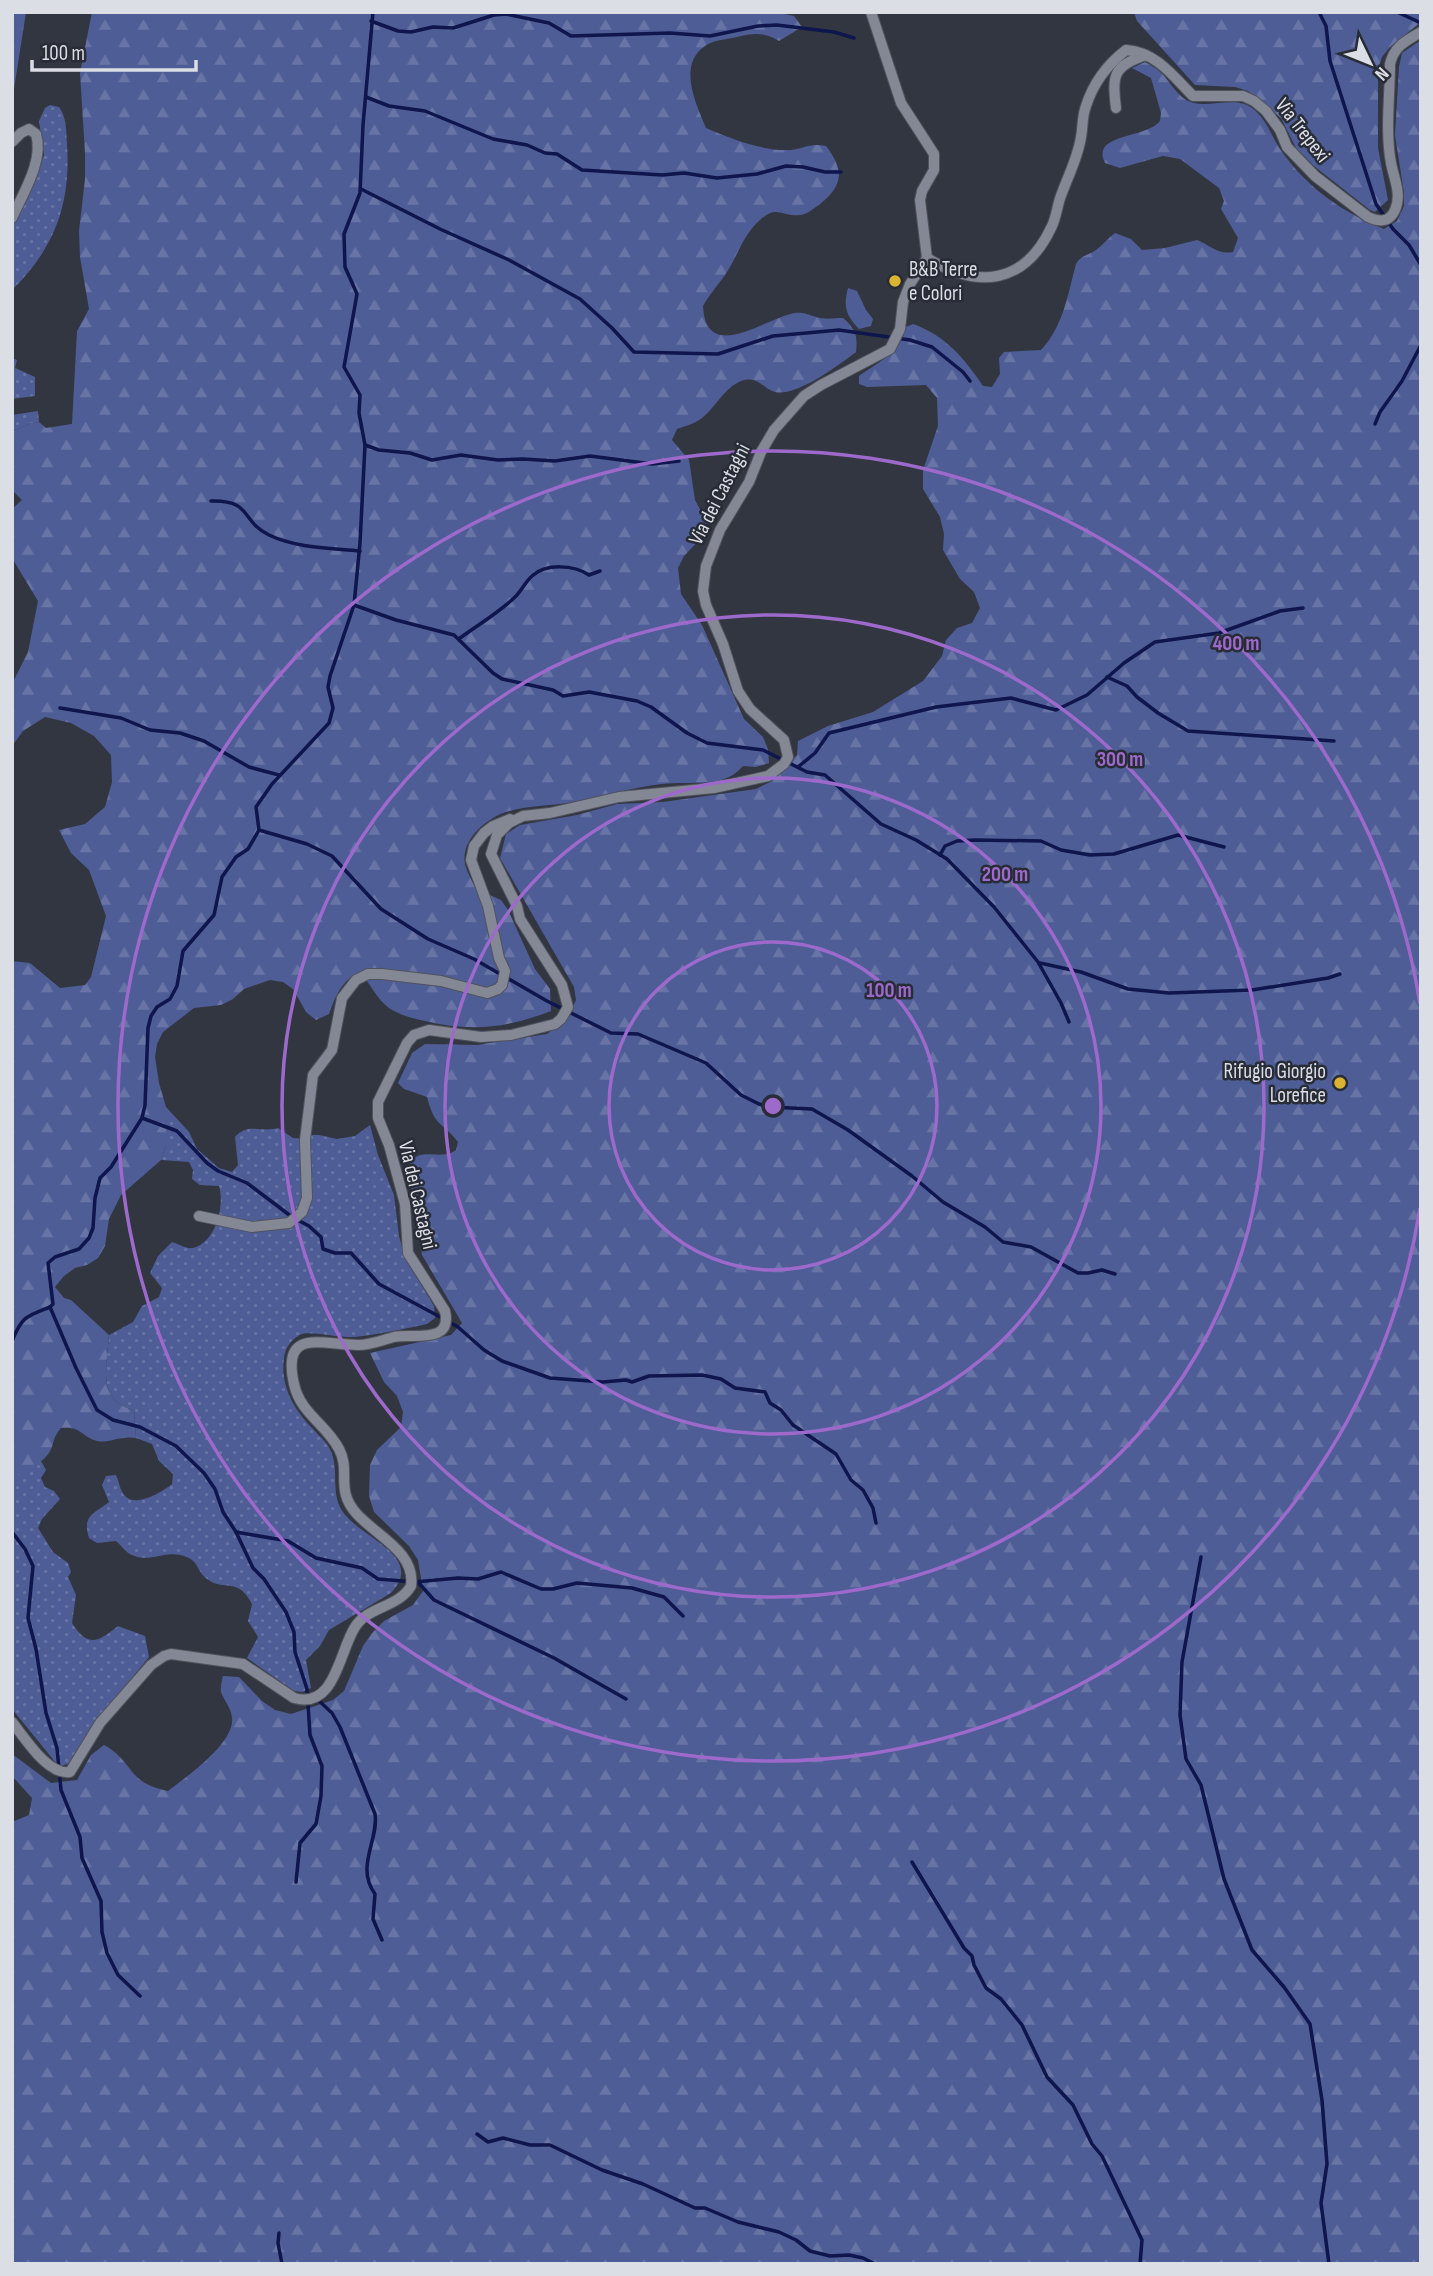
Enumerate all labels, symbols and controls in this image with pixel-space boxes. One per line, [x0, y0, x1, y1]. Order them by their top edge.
scale bar [32, 28, 196, 72]
north arrow [1335, 28, 1405, 98]
text: 100 m [42, 41, 85, 66]
text: N [1369, 62, 1393, 85]
street label: Via Trepexi [1270, 93, 1335, 167]
place label: B&B Terre e Colori [909, 257, 977, 306]
marker: B&B Terre e Colori [887, 273, 903, 289]
street label: Via dei Castagni [683, 439, 756, 549]
text: 400 m [1213, 631, 1259, 656]
text: 300 m [1097, 747, 1143, 772]
text: 200 m [982, 862, 1028, 887]
text: 100 m [866, 978, 912, 1003]
place label: Rifugio Giorgio Lorefice [1224, 1059, 1326, 1108]
marker: Rifugio Giorgio Lorefice [1332, 1075, 1348, 1091]
centre of rings [761, 1094, 785, 1118]
street label: Via dei Castagni [393, 1139, 442, 1252]

